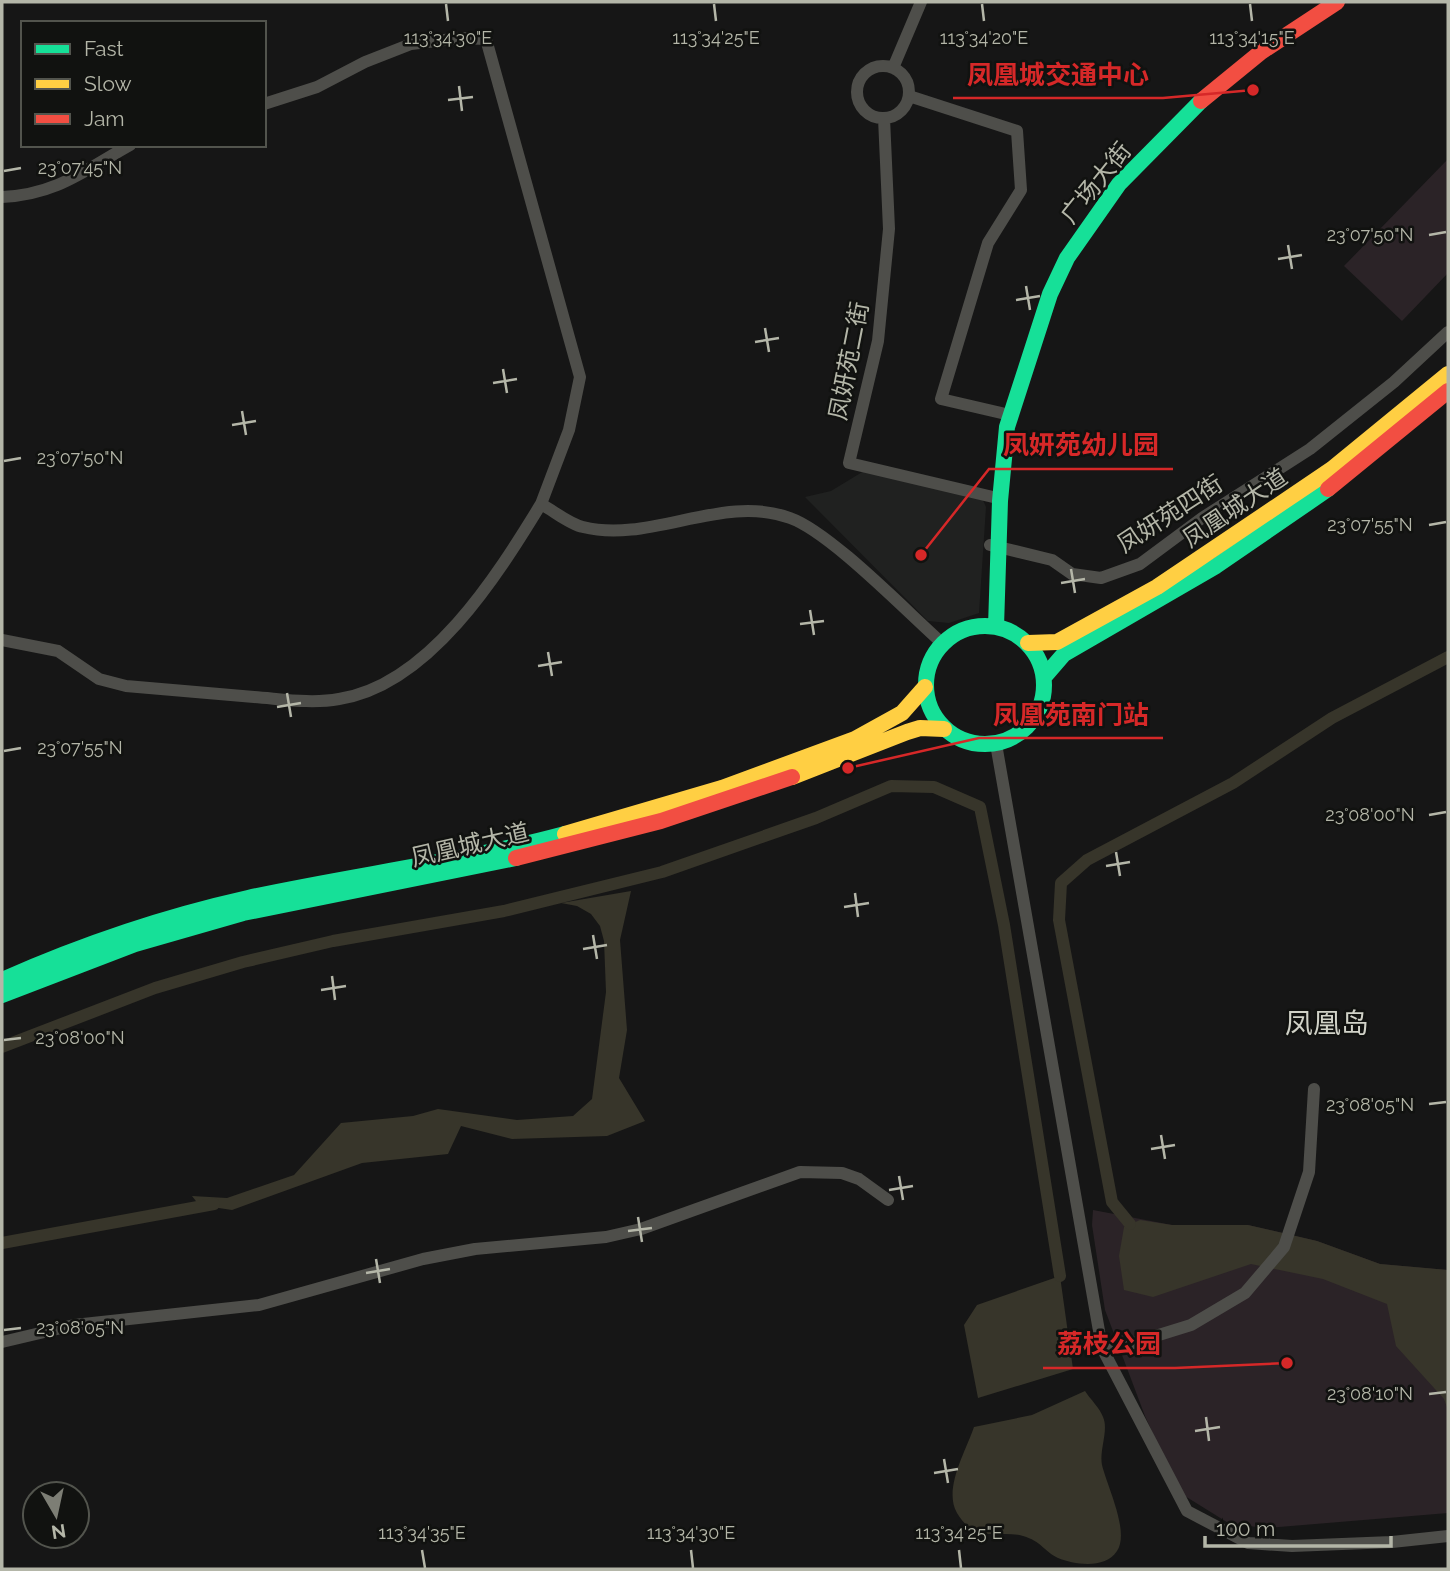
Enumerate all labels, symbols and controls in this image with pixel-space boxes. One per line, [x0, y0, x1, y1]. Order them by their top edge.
legend [21, 21, 266, 147]
text: 113°34'30"E [404, 27, 492, 48]
text: 113°34'25"E [672, 27, 760, 48]
text: 113°34'20"E [940, 27, 1028, 48]
text: 113°34'15"E [1209, 27, 1295, 48]
text: Fast [84, 36, 124, 61]
callout: 凤凰城交通中心 [953, 51, 1163, 98]
text: 凤凰城交通中心 [967, 60, 1149, 90]
text: Slow [84, 71, 132, 96]
text: Jam [84, 106, 125, 131]
street label: 广场大街 [1054, 136, 1137, 229]
text: 23°07'45"N [38, 157, 122, 178]
text: 23°07'50"N [1327, 224, 1413, 245]
street label: 凤妍苑二街 [823, 299, 874, 423]
callout: 凤妍苑幼儿园 [989, 422, 1173, 469]
text: 凤妍苑幼儿园 [1003, 430, 1159, 460]
text: 23°07'50"N [37, 447, 123, 468]
street label: 凤凰城大道 [1177, 462, 1293, 553]
street label: 凤妍苑四街 [1112, 469, 1228, 558]
text: 23°07'55"N [1327, 514, 1413, 535]
callout: 凤凰苑南门站 [979, 691, 1163, 738]
text: 凤凰苑南门站 [993, 700, 1149, 730]
text: 23°07'55"N [37, 737, 123, 758]
text: 23°08'00"N [1325, 804, 1415, 825]
street label: 凤凰城大道 [408, 817, 532, 872]
district label: 凤凰岛 [1285, 1007, 1369, 1040]
text: 23°08'00"N [35, 1027, 125, 1048]
text: 23°08'05"N [1326, 1094, 1414, 1115]
text: 23°08'05"N [36, 1317, 124, 1338]
callout: 荔枝公园 [1043, 1321, 1175, 1368]
text: 荔枝公园 [1057, 1329, 1161, 1359]
text: 23°08'10"N [1327, 1383, 1413, 1404]
north arrow [21, 1480, 91, 1550]
scale bar [1205, 1504, 1390, 1548]
text: 100 m [1216, 1516, 1275, 1541]
text: N [50, 1520, 68, 1544]
text: 113°34'35"E [378, 1522, 466, 1543]
text: 113°34'30"E [647, 1522, 735, 1543]
text: 113°34'25"E [915, 1522, 1003, 1543]

